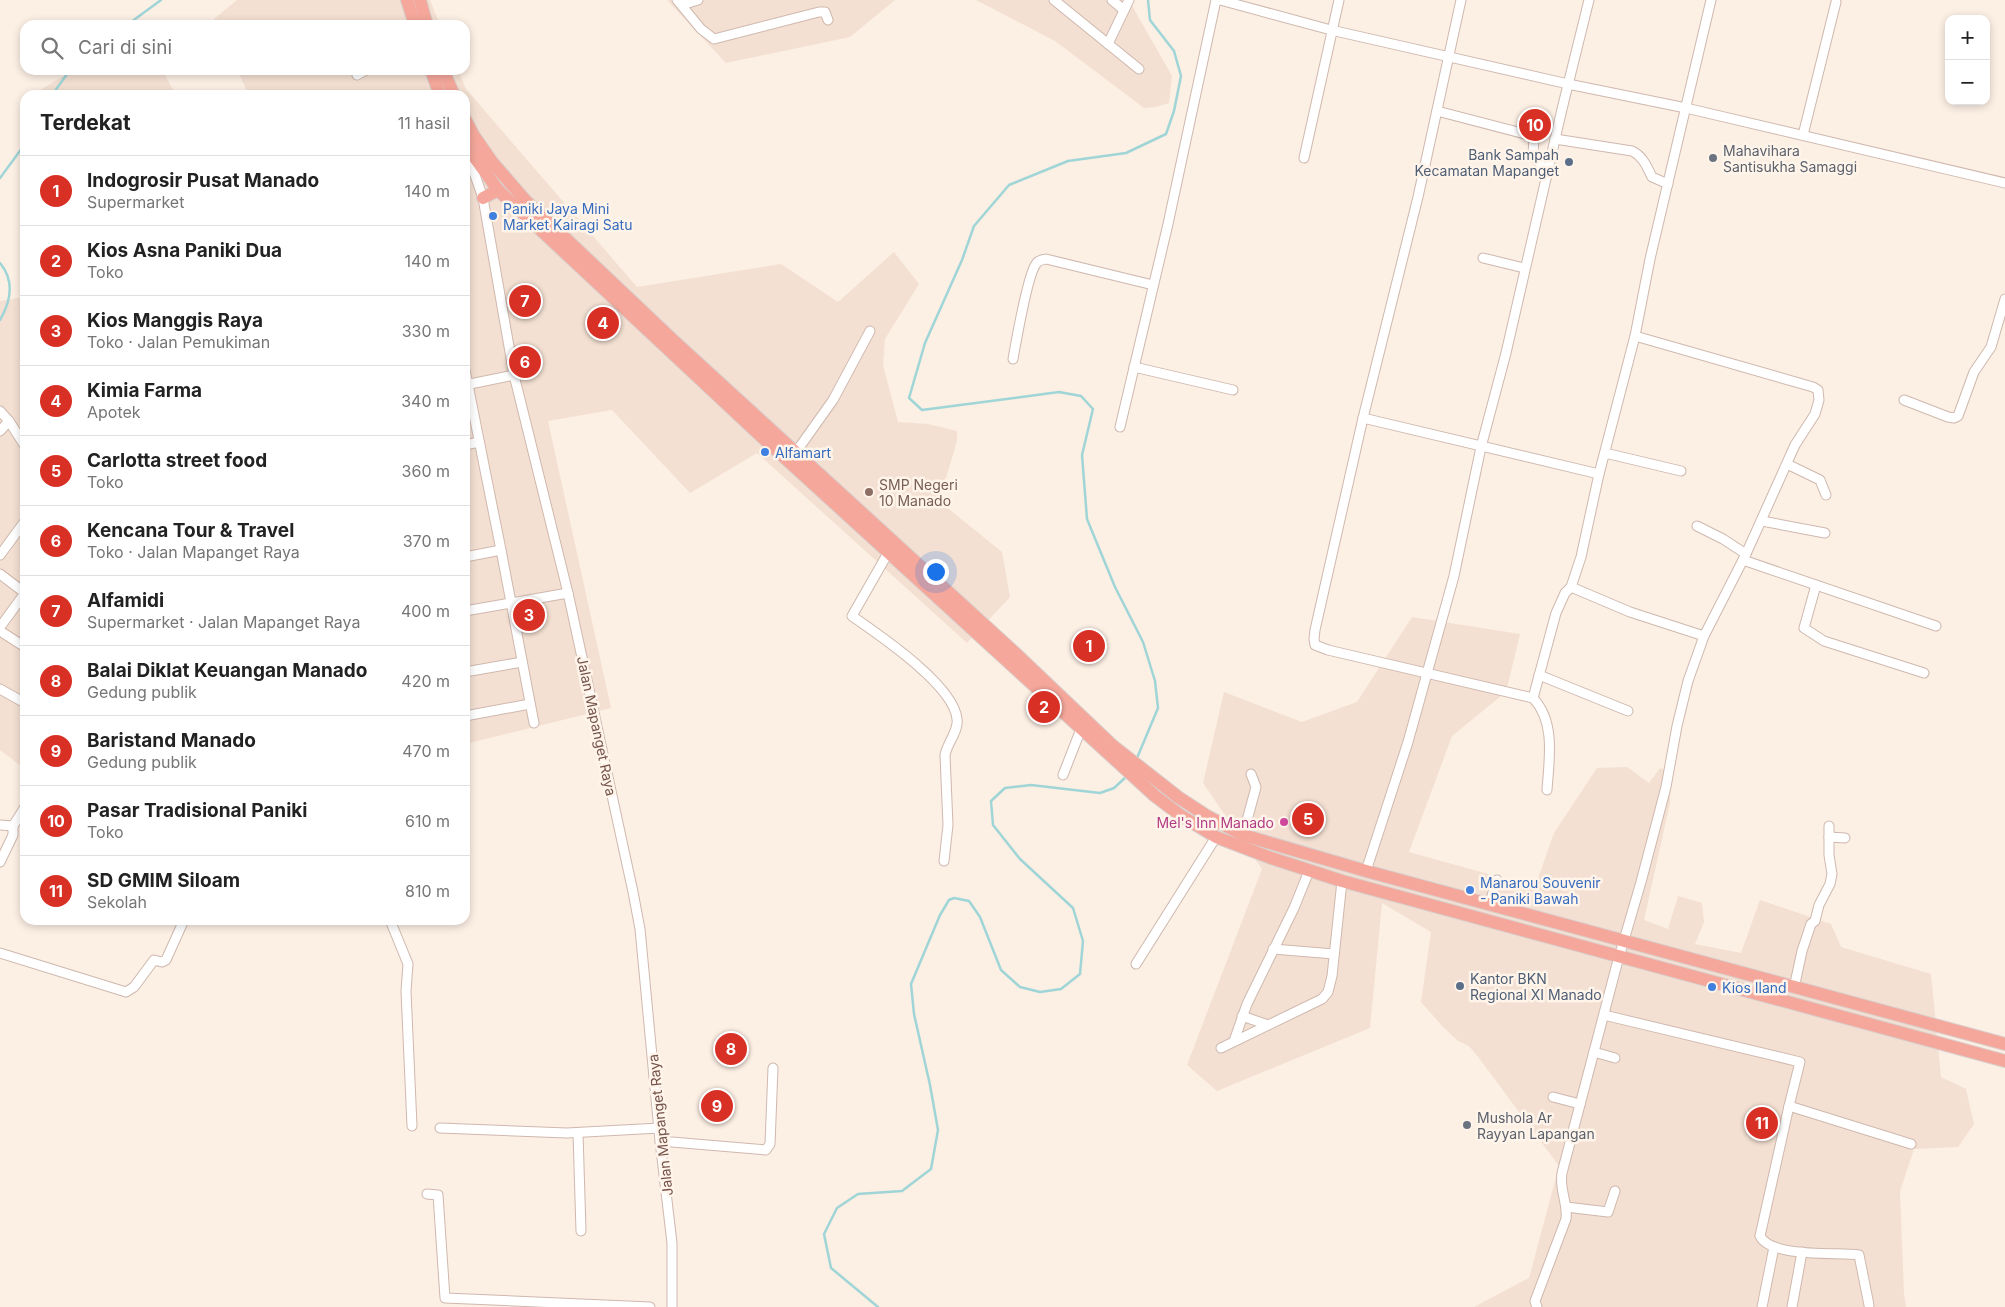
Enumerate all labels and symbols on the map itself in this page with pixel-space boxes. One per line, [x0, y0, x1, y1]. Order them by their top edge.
pin: 10 [1519, 106, 1551, 144]
place label: Mahavihara Santisukha Samaggi [1723, 142, 1857, 175]
place label: Bank Sampah Kecamatan Mapanget [1414, 146, 1559, 179]
marker: Mahavihara Santisukha Samaggi [1707, 152, 1719, 164]
marker: Bank Sampah Kecamatan Mapanget [1563, 156, 1575, 168]
place label: Paniki Jaya Mini Market Kairagi Satu [503, 200, 632, 233]
marker: Paniki Jaya Mini Market Kairagi Satu [487, 210, 499, 222]
pin: 7 [509, 282, 541, 320]
pin: 4 [587, 304, 619, 342]
pin: 6 [509, 343, 541, 381]
place label: Alfamart [775, 444, 831, 461]
marker: Alfamart [759, 446, 771, 458]
place label: SMP Negeri 10 Manado [879, 476, 958, 509]
marker: SMP Negeri 10 Manado [863, 486, 875, 498]
your location [923, 559, 949, 585]
pin: 3 [513, 596, 545, 634]
pin: 1 [1073, 627, 1105, 665]
street label: Jalan Mapanget Raya [574, 655, 620, 797]
pin: 2 [1028, 688, 1060, 726]
pin: 5 [1292, 800, 1324, 838]
place label: Mel's Inn Manado [1156, 814, 1274, 831]
marker: Mel's Inn Manado [1278, 816, 1290, 828]
place label: Manarou Souvenir - Paniki Bawah [1480, 874, 1601, 907]
marker: Manarou Souvenir - Paniki Bawah [1464, 884, 1476, 896]
place label: Kantor BKN Regional XI Manado [1470, 970, 1602, 1003]
place label: Kios Iland [1722, 979, 1787, 996]
marker: Kantor BKN Regional XI Manado [1454, 980, 1466, 992]
marker: Kios Iland [1706, 981, 1718, 993]
pin: 8 [715, 1030, 747, 1068]
street label: Jalan Mapanget Raya [644, 1053, 676, 1197]
pin: 9 [701, 1087, 733, 1125]
pin: 11 [1746, 1104, 1778, 1142]
place label: Mushola Ar Rayyan Lapangan [1477, 1109, 1595, 1142]
marker: Mushola Ar Rayyan Lapangan [1461, 1119, 1473, 1131]

